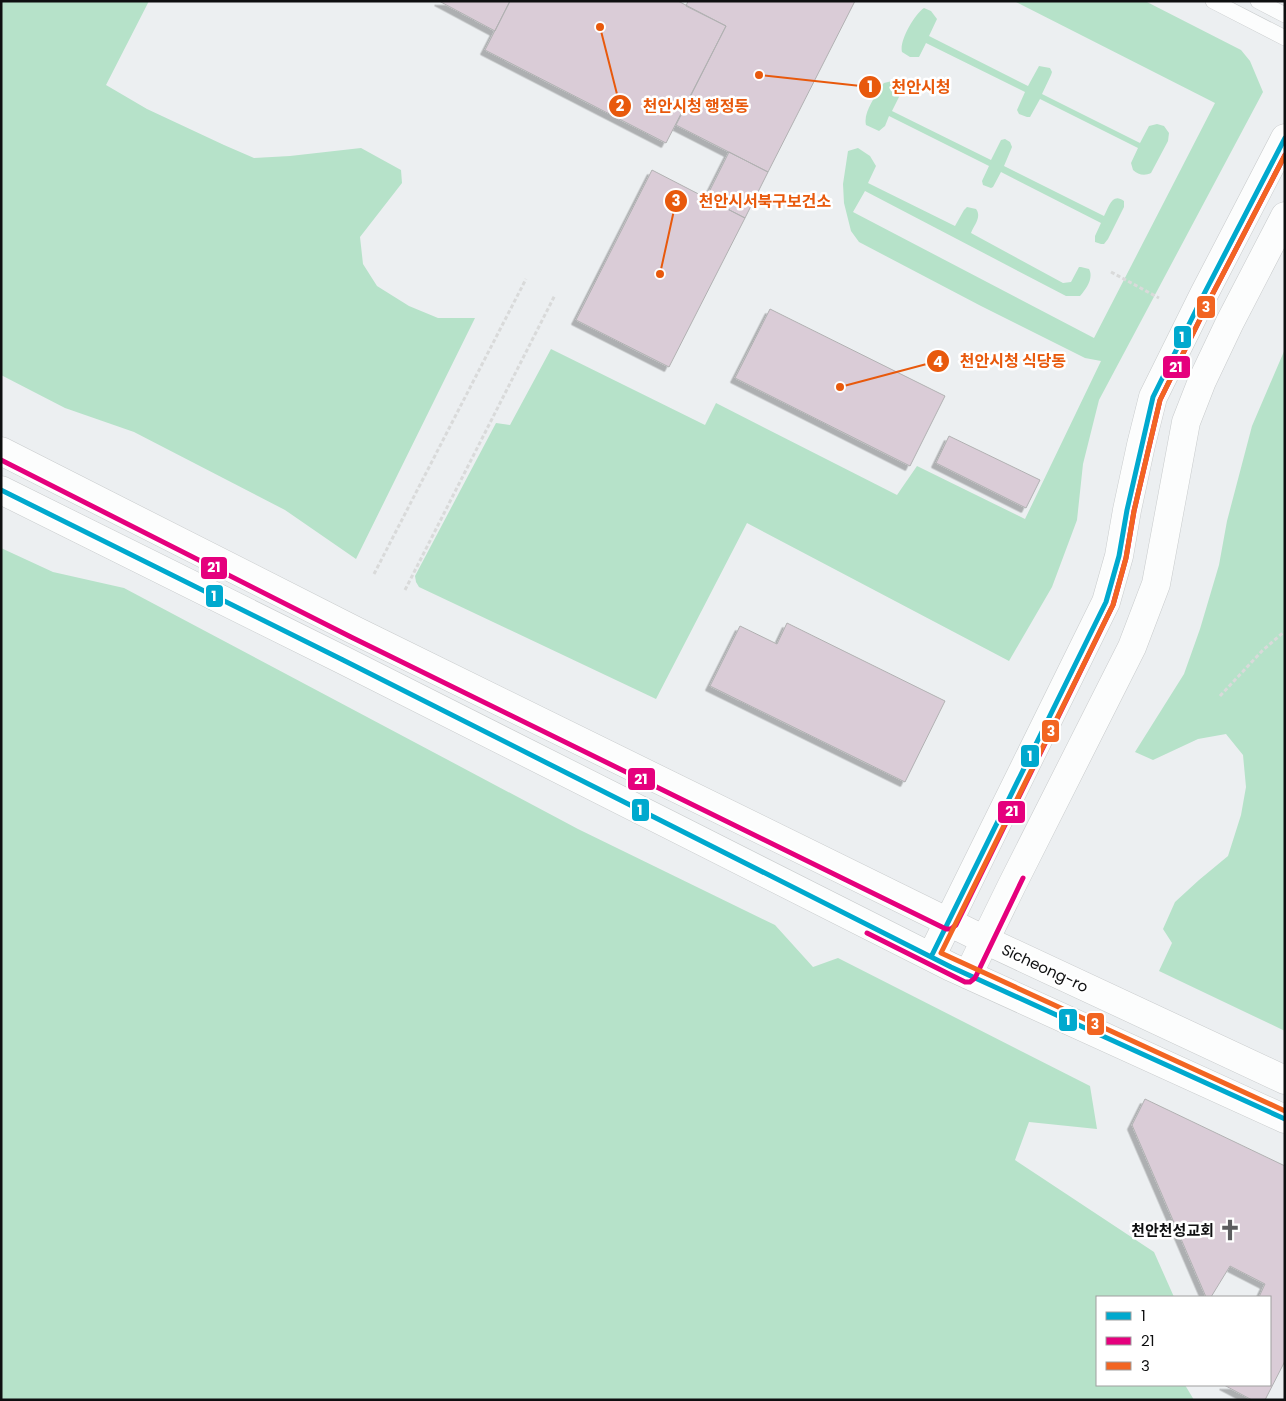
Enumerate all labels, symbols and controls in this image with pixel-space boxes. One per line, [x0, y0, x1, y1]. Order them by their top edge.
callout: 천안시청 [857, 71, 961, 102]
text: 1 [867, 76, 873, 97]
text: 천안시청 [892, 76, 950, 99]
callout: 천안시청 행정동 [608, 91, 759, 122]
text: 2 [616, 95, 625, 116]
text: 천안시청 행정동 [643, 95, 749, 118]
callout: 천안시서북구보건소 [664, 186, 841, 217]
text: 3 [671, 190, 681, 211]
text: 천안시서북구보건소 [699, 190, 832, 213]
line badge: 3 [1196, 295, 1216, 319]
text: 3 [1202, 297, 1210, 317]
line badge: 1 [1173, 325, 1192, 349]
text: 1 [1179, 327, 1185, 347]
callout: 천안시청 식당동 [925, 346, 1077, 377]
text: 천안시청 식당동 [960, 350, 1066, 373]
text: 4 [933, 351, 943, 372]
line badge: 21 [1162, 355, 1191, 379]
text: 21 [1169, 357, 1183, 377]
line badge: 21 [200, 556, 228, 580]
text: 21 [207, 557, 221, 577]
line badge: 1 [205, 584, 224, 608]
text: 1 [211, 586, 217, 606]
line badge: 3 [1041, 719, 1060, 743]
text: 3 [1047, 721, 1055, 741]
line badge: 1 [1020, 744, 1040, 768]
text: 1 [1027, 746, 1033, 766]
line badge: 21 [627, 767, 656, 791]
text: 21 [634, 769, 648, 789]
line badge: 1 [631, 798, 650, 822]
text: 1 [637, 800, 643, 820]
line badge: 21 [997, 800, 1026, 824]
text: 21 [1005, 801, 1019, 821]
street label: Sicheong-ro [998, 939, 1092, 997]
line badge: 1 [1058, 1008, 1078, 1032]
text: 1 [1065, 1010, 1071, 1030]
line badge: 3 [1086, 1012, 1105, 1036]
text: 3 [1091, 1014, 1099, 1034]
church icon: 천안천성교회 [1217, 1217, 1243, 1243]
place label: 천안천성교회 [1131, 1220, 1214, 1241]
legend [1096, 1296, 1271, 1386]
text: 1 [1141, 1305, 1146, 1326]
text: 21 [1141, 1330, 1154, 1351]
text: 3 [1141, 1355, 1150, 1376]

